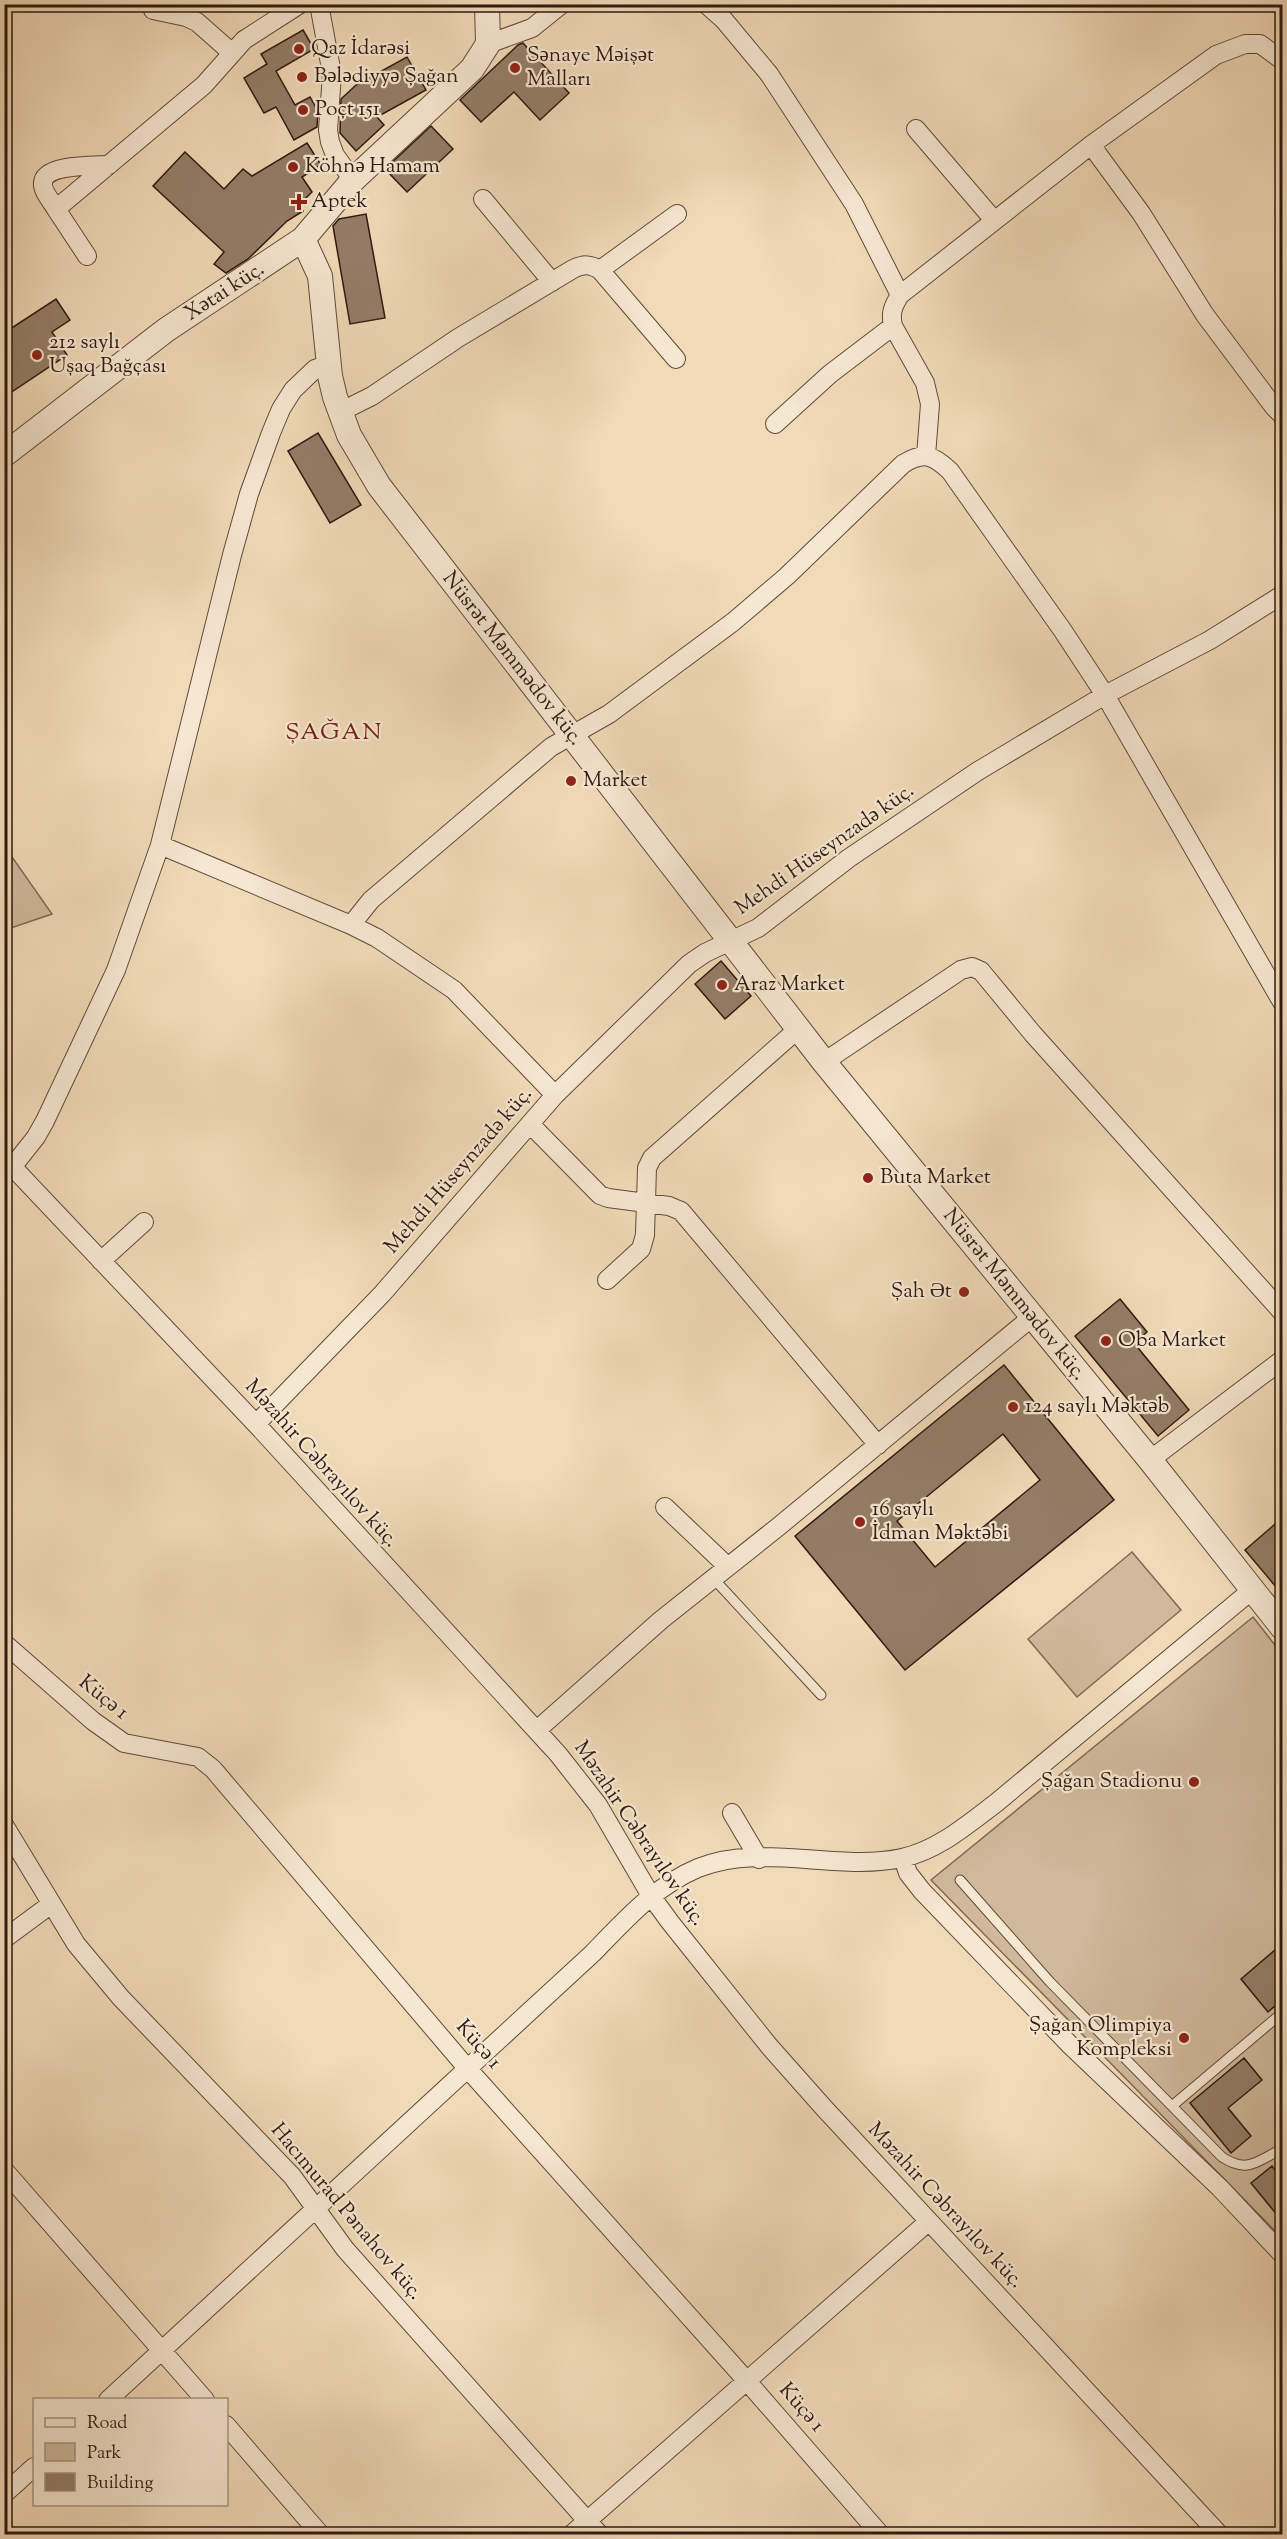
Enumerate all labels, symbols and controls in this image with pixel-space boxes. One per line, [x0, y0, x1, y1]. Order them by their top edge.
place label: Qaz İdarəsi [311, 34, 410, 64]
place label: Sənaye Məişət Malları [527, 41, 654, 95]
marker: Qaz İdarəsi [292, 42, 306, 56]
marker: Sənaye Məişət Malları [508, 61, 522, 75]
place label: Bələdiyyə Şağan [314, 62, 458, 92]
marker: Bələdiyyə Şağan [295, 70, 309, 84]
place label: Poçt 151 [315, 95, 380, 125]
marker: Poçt 151 [296, 103, 310, 117]
place label: Köhnə Hamam [305, 152, 440, 182]
marker: Köhnə Hamam [286, 160, 300, 174]
place label: Aptek [311, 187, 368, 217]
marker: Aptek [292, 195, 306, 209]
street label: Xətai küç. [179, 255, 271, 329]
place label: 212 saylı Uşaq Bağçası [49, 328, 166, 382]
marker: 212 saylı Uşaq Bağçası [30, 348, 44, 362]
street label: Nüsrət Məmmədov küç. [434, 565, 590, 753]
district label: ŞAĞAN [285, 716, 383, 750]
place label: Market [583, 766, 647, 796]
marker: Market [564, 774, 578, 788]
street label: Mehdi Hüseynzadə küç. [729, 777, 921, 923]
place label: Araz Market [734, 970, 845, 1000]
marker: Araz Market [715, 978, 729, 992]
street label: Mehdi Hüseynzadə küç. [378, 1081, 540, 1261]
place label: Buta Market [880, 1163, 991, 1193]
marker: Buta Market [861, 1171, 875, 1185]
street label: Nüsrət Məmmədov küç. [935, 1202, 1093, 1388]
place label: Şah Ət [891, 1277, 952, 1307]
marker: Şah Ət [957, 1285, 971, 1299]
place label: Oba Market [1118, 1326, 1226, 1356]
marker: Oba Market [1099, 1334, 1113, 1348]
street label: Məzahir Cəbrayılov küç. [237, 1373, 405, 1555]
place label: 124 saylı Məktəb [1025, 1392, 1169, 1422]
marker: 124 saylı Məktəb [1006, 1400, 1020, 1414]
place label: 16 saylı İdman Məktəbi [872, 1495, 1009, 1549]
marker: 16 saylı İdman Məktəbi [853, 1515, 867, 1529]
street label: Küçə 1 [71, 1668, 135, 1728]
street label: Məzahir Cəbrayılov küç. [566, 1735, 712, 1933]
place label: Şağan Stadionu [1041, 1767, 1182, 1797]
marker: Şağan Stadionu [1187, 1775, 1201, 1789]
place label: Şağan Olimpiya Kompleksi [1029, 2011, 1172, 2065]
street label: Küçə 1 [448, 2014, 508, 2076]
marker: Şağan Olimpiya Kompleksi [1177, 2031, 1191, 2045]
street label: Məzahir Cəbrayılov küç. [860, 2116, 1030, 2296]
street label: Hacımurad Pənahov küç. [263, 2117, 429, 2307]
street label: Küçə 1 [771, 2377, 831, 2439]
legend [33, 2398, 228, 2506]
text: Road [87, 2411, 127, 2437]
text: Park [87, 2441, 122, 2467]
text: Building [87, 2471, 153, 2497]

